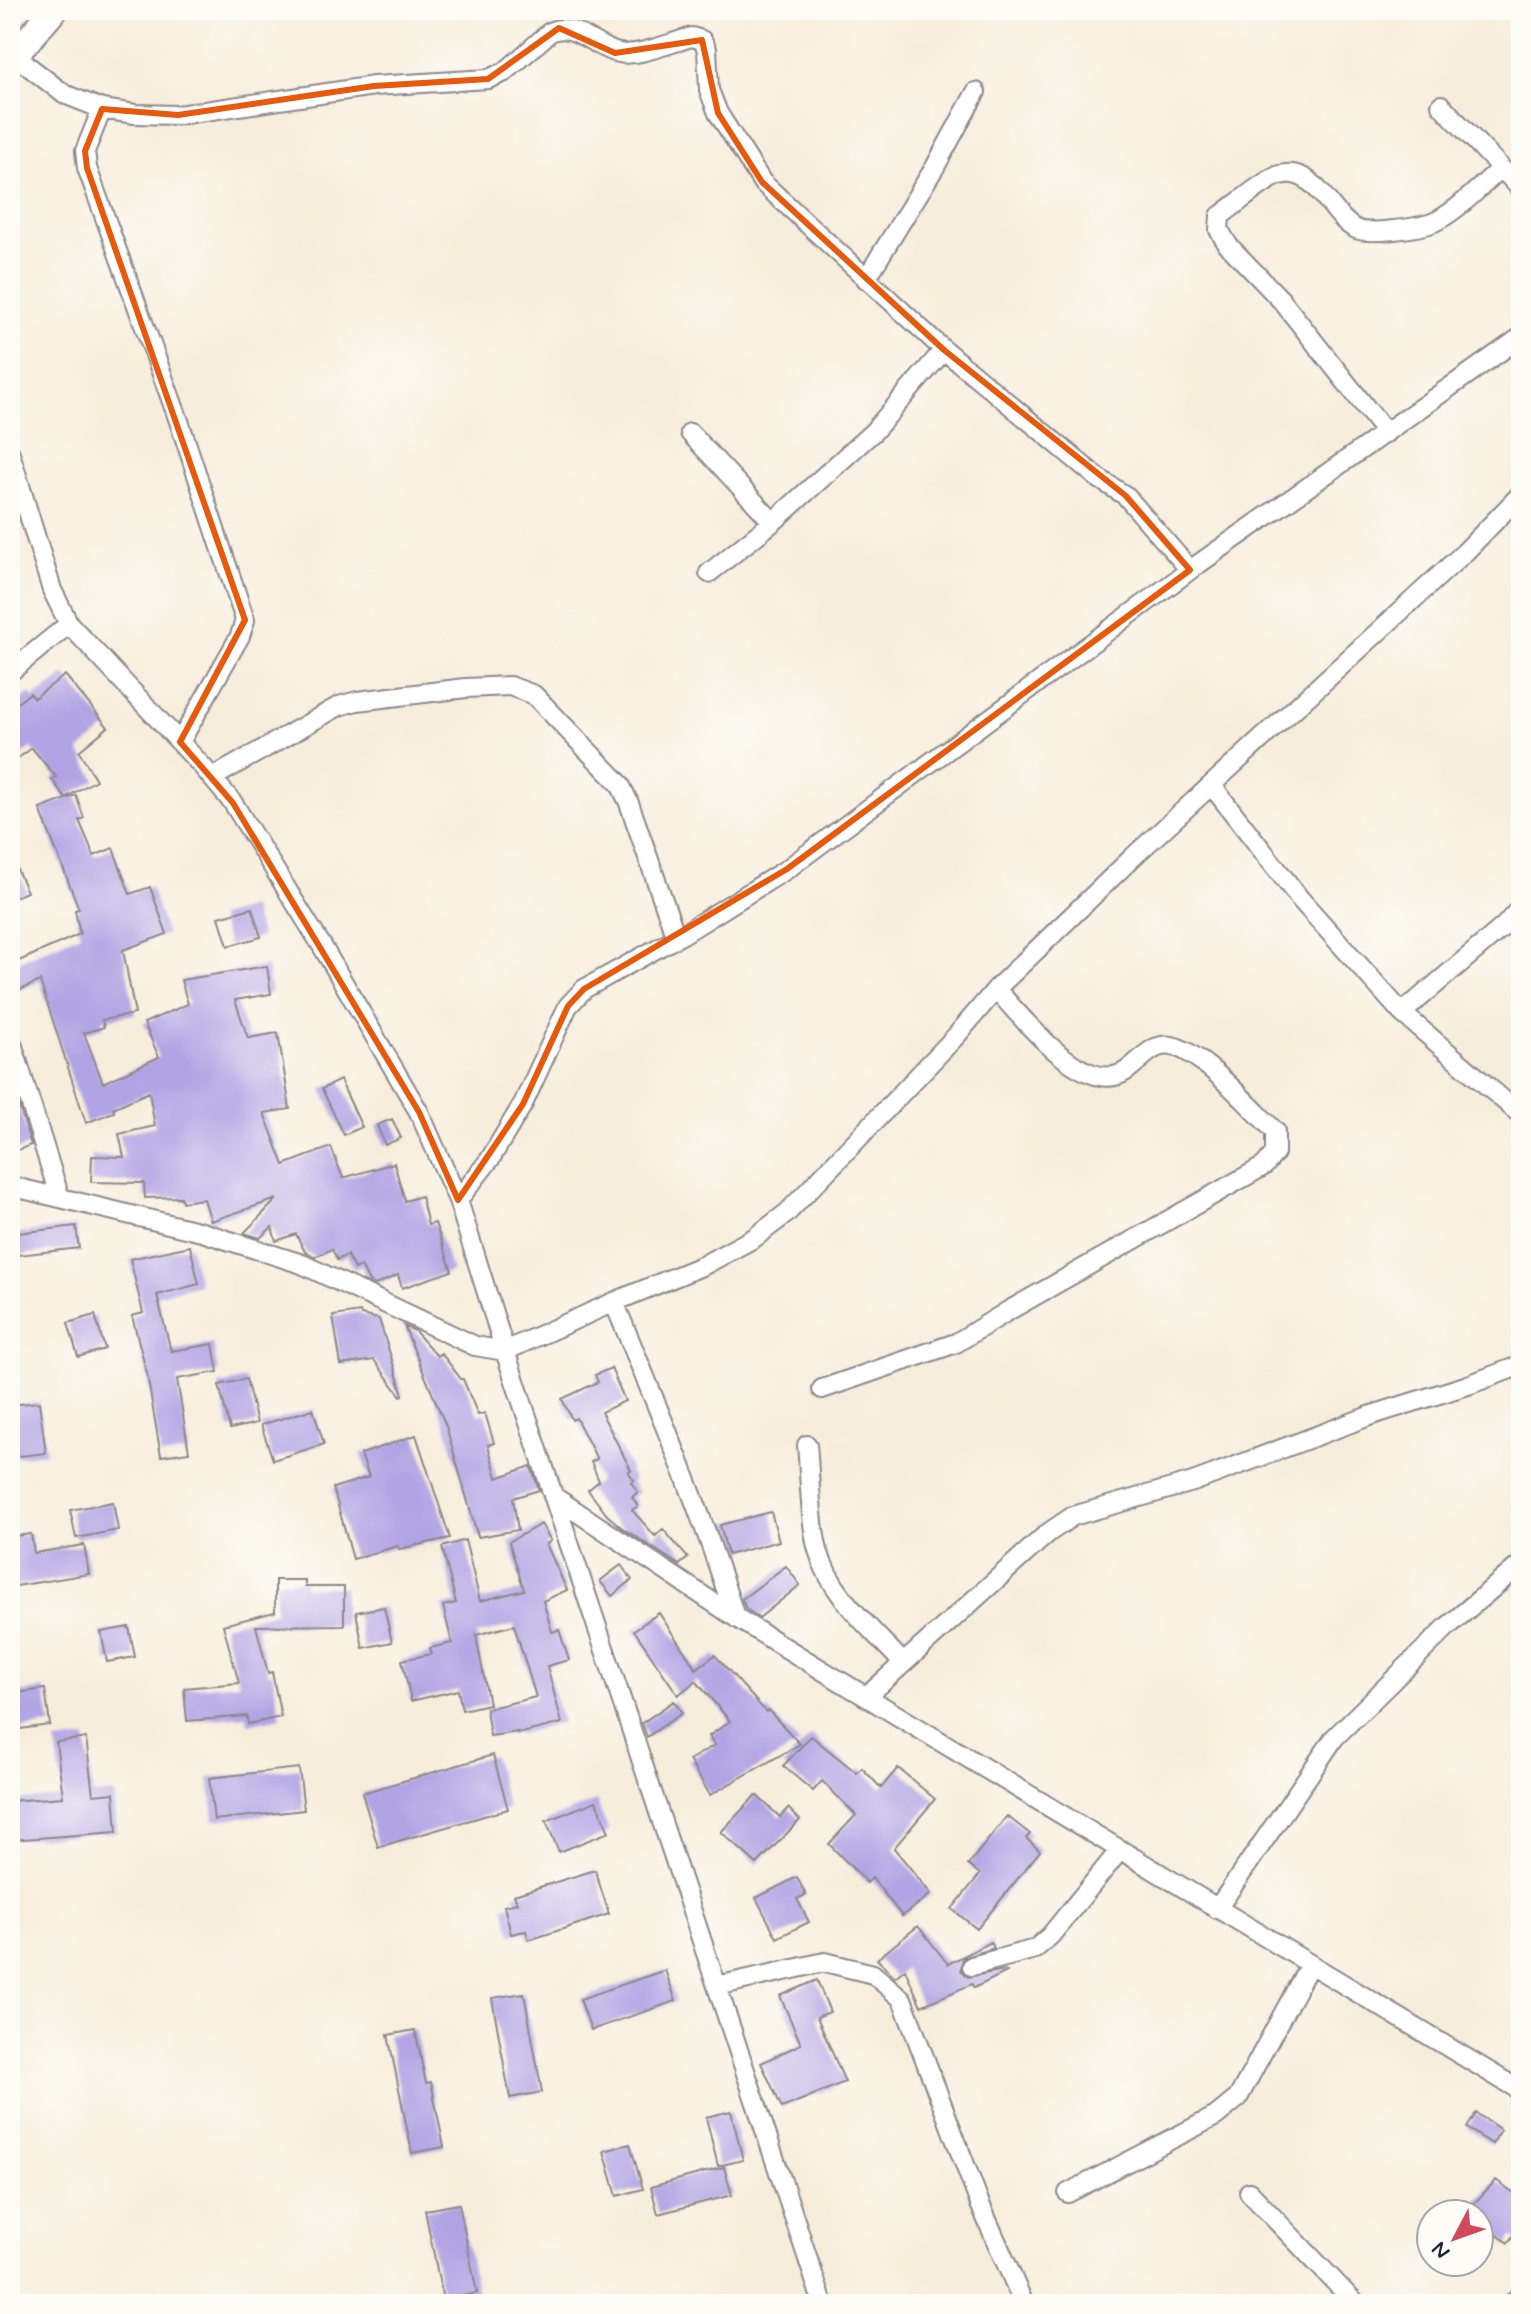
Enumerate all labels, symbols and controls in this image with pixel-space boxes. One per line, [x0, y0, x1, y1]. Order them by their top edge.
north arrow [1415, 2198, 1495, 2278]
text: N [1426, 2235, 1457, 2265]

